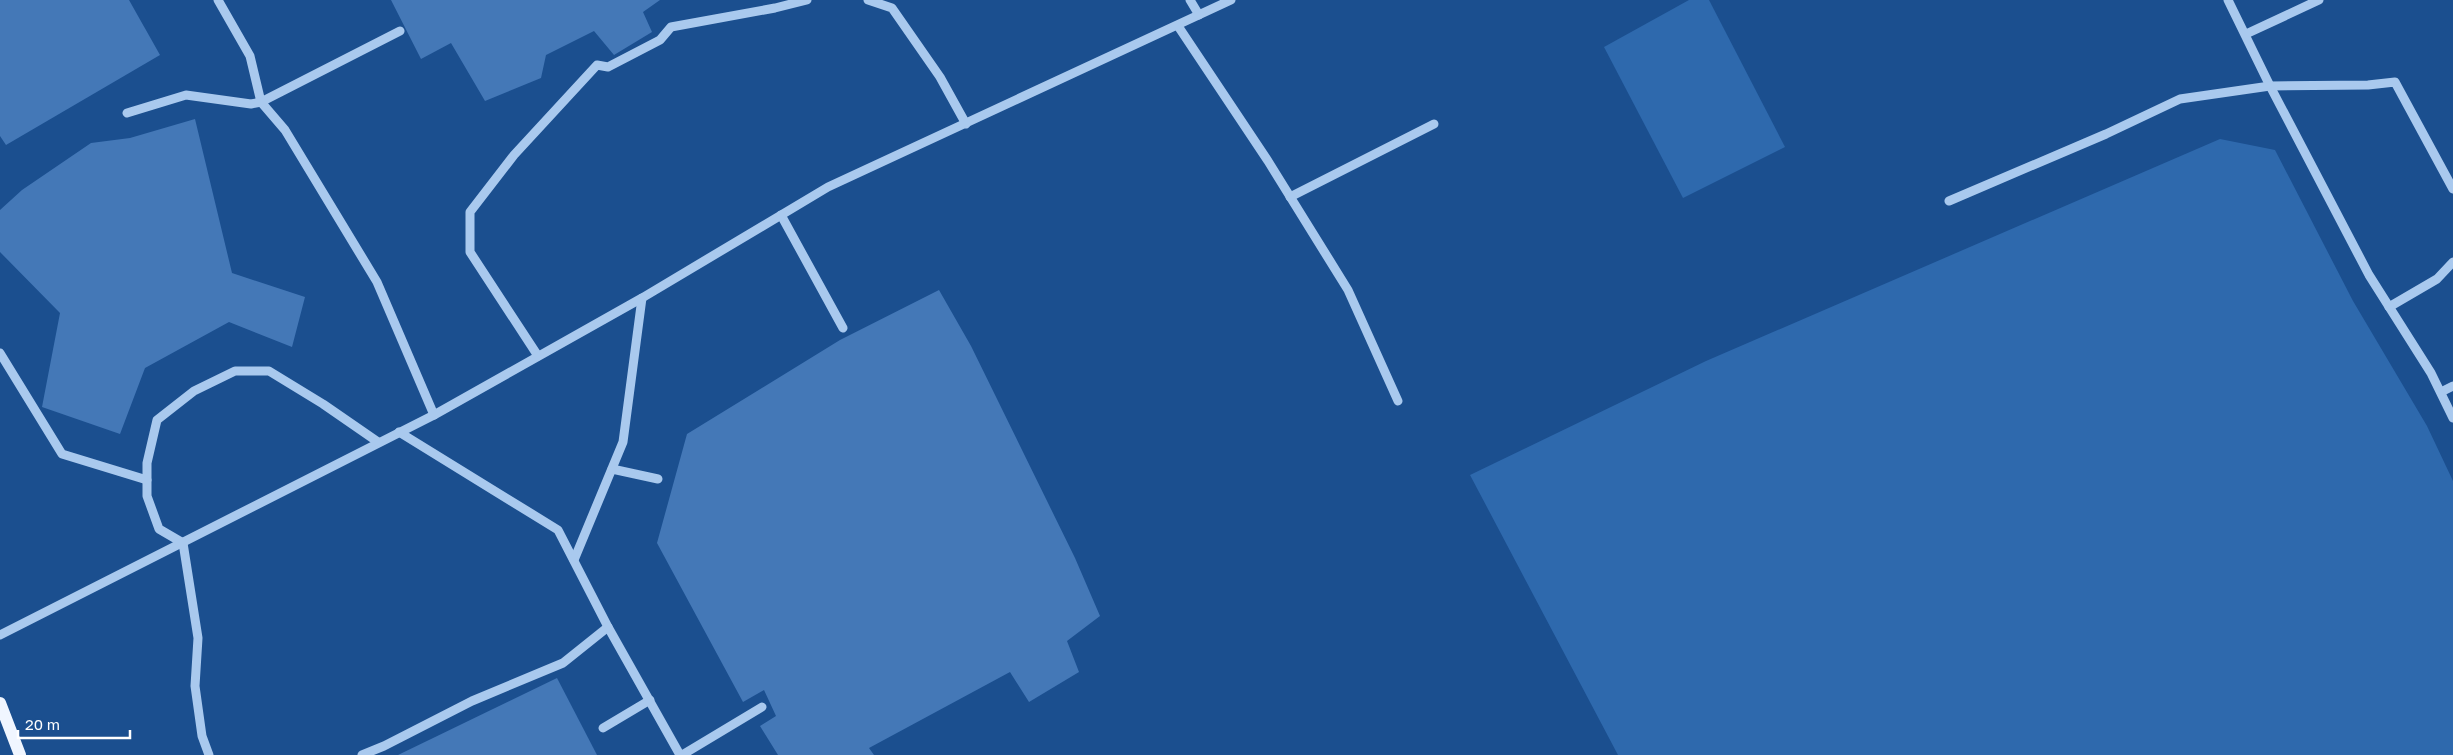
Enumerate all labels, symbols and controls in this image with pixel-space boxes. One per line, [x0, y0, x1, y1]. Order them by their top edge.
scale bar [18, 708, 130, 740]
text: 20 m [25, 715, 60, 733]

